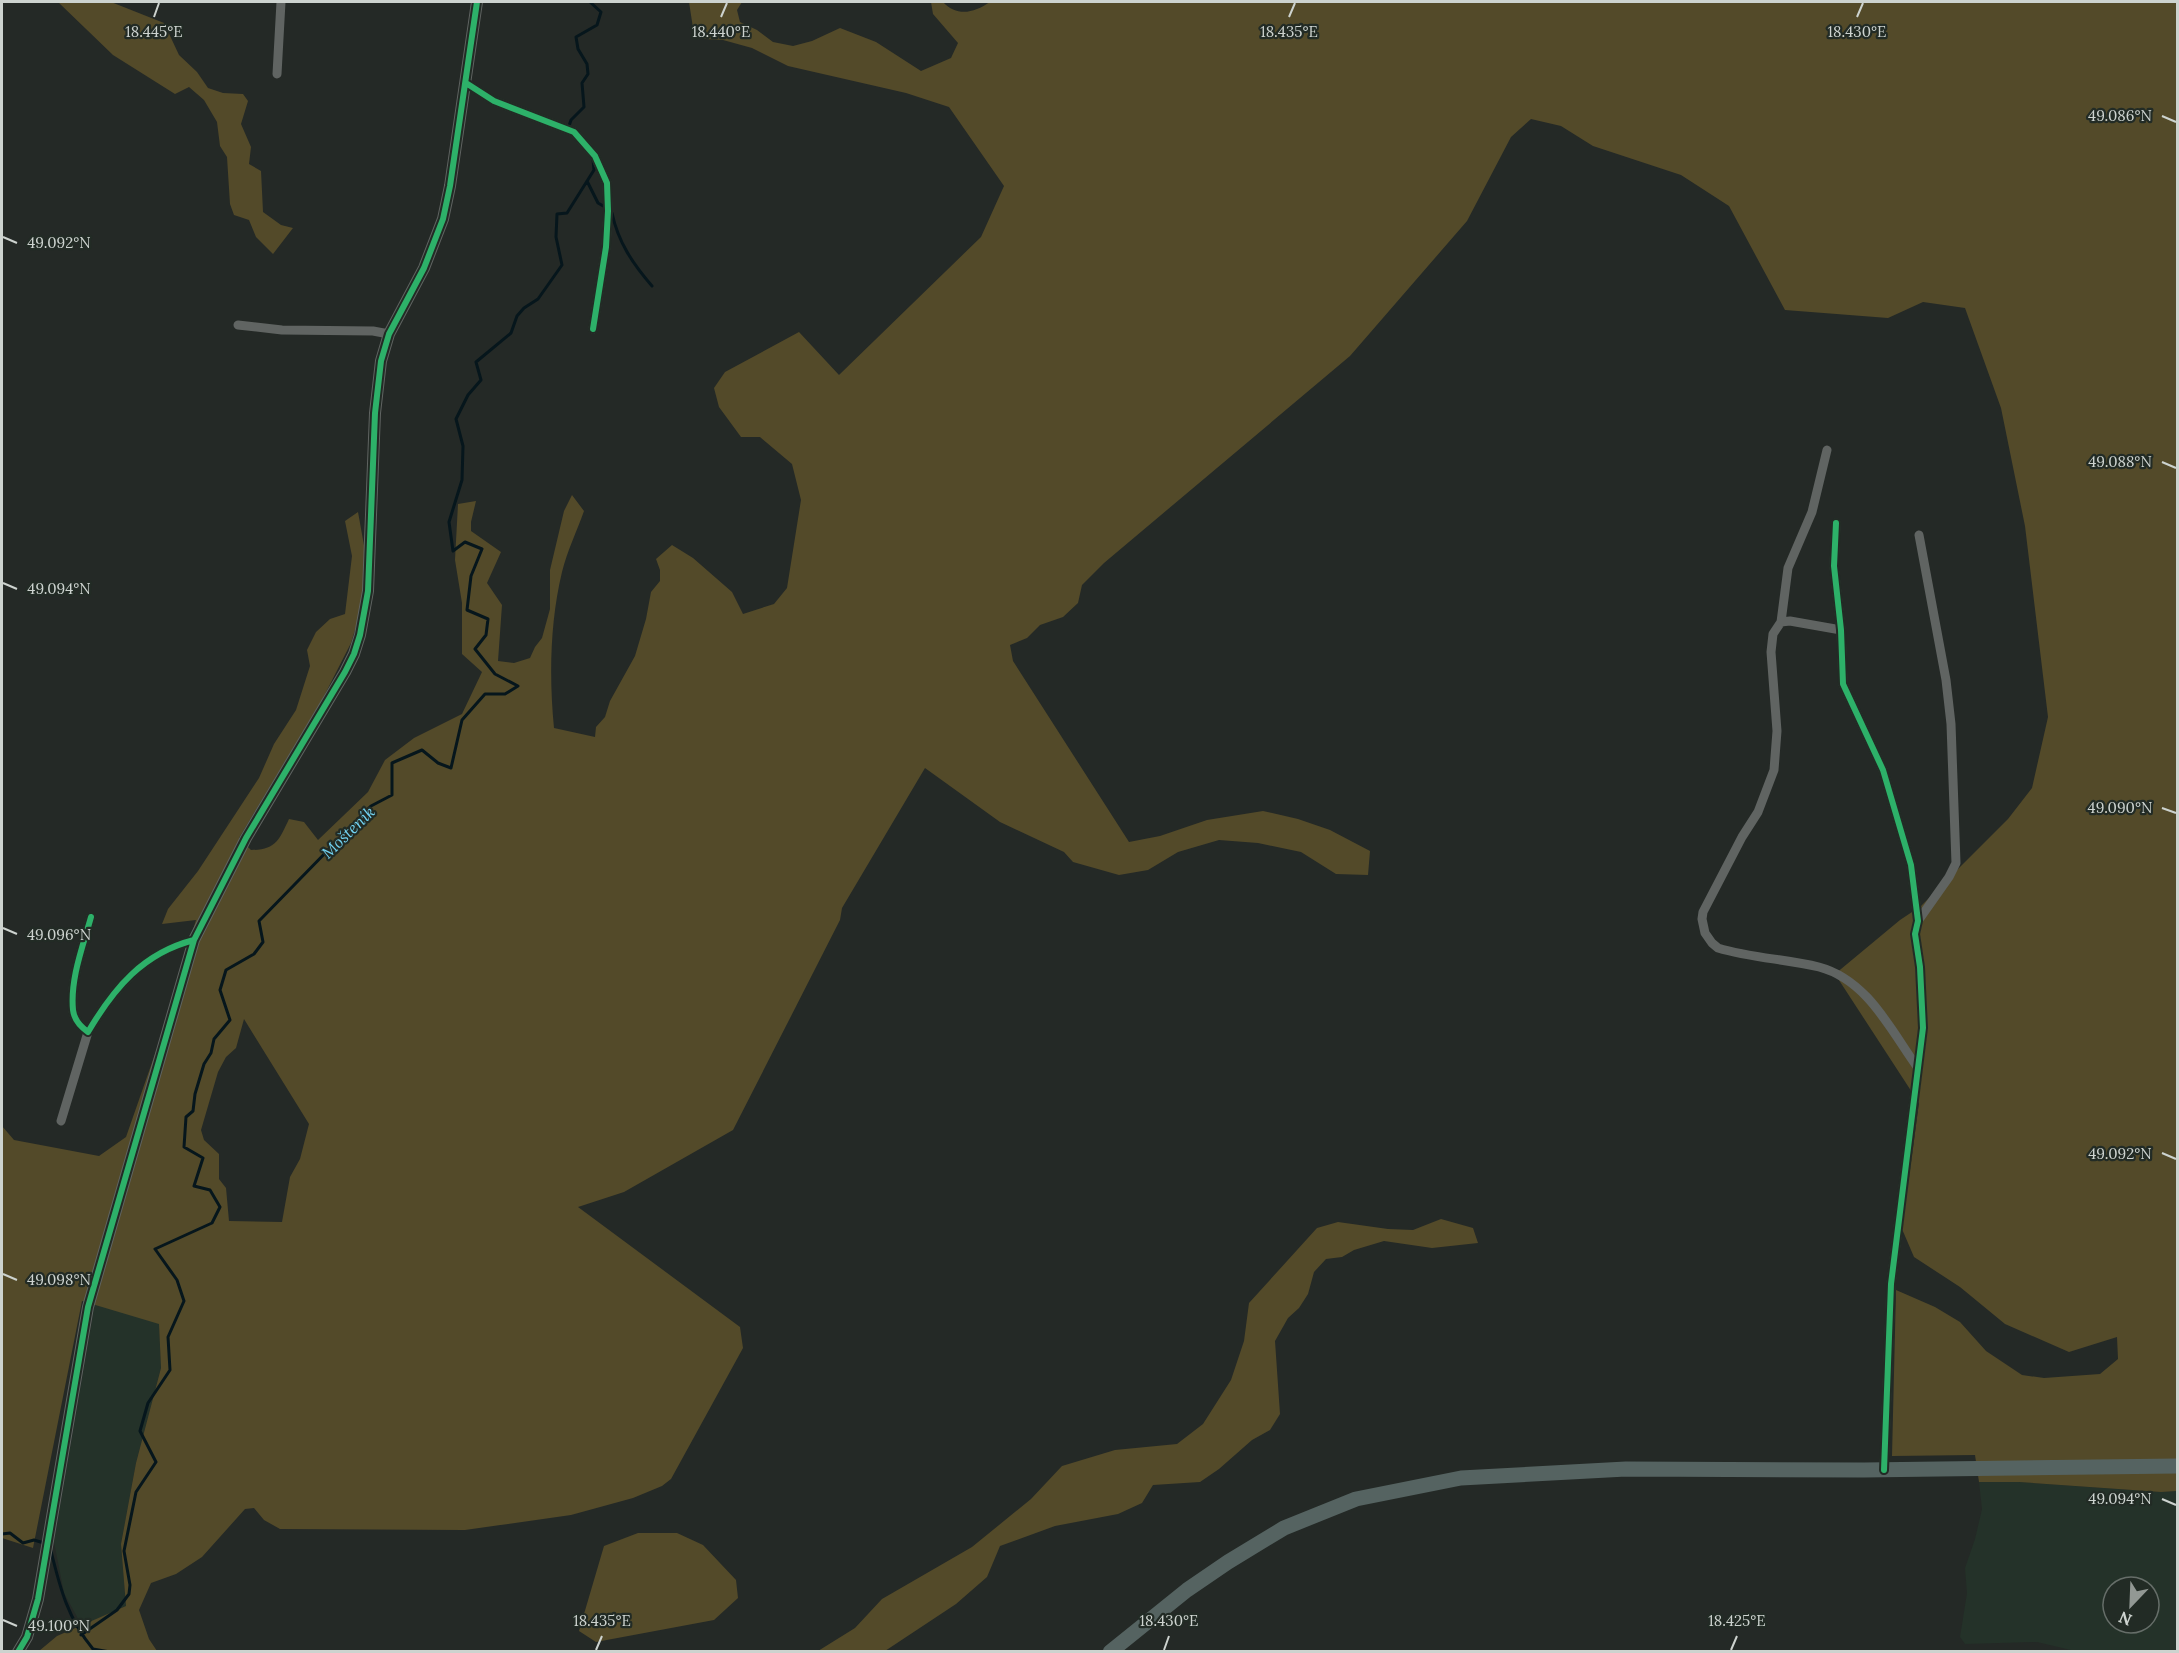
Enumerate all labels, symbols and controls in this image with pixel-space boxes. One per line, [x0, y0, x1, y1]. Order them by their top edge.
text: 18.445°E [125, 22, 183, 41]
text: 18.440°E [692, 22, 750, 41]
text: 18.435°E [1260, 22, 1318, 41]
text: 18.430°E [1828, 22, 1886, 41]
text: 49.086°N [2088, 106, 2152, 125]
text: 49.092°N [27, 233, 91, 252]
text: 49.088°N [2088, 452, 2152, 471]
text: 49.094°N [27, 579, 91, 598]
text: 49.090°N [2088, 798, 2152, 817]
water label: Mošteník [317, 802, 379, 862]
text: 49.096°N [27, 925, 91, 944]
text: 49.092°N [2088, 1144, 2152, 1163]
text: 49.098°N [27, 1270, 91, 1289]
text: 49.094°N [2088, 1489, 2152, 1508]
north arrow [2101, 1575, 2161, 1635]
text: N [2116, 1607, 2135, 1630]
text: 18.435°E [573, 1611, 631, 1630]
text: 18.430°E [1140, 1611, 1198, 1630]
text: 18.425°E [1708, 1611, 1766, 1630]
text: 49.100°N [28, 1616, 90, 1635]

